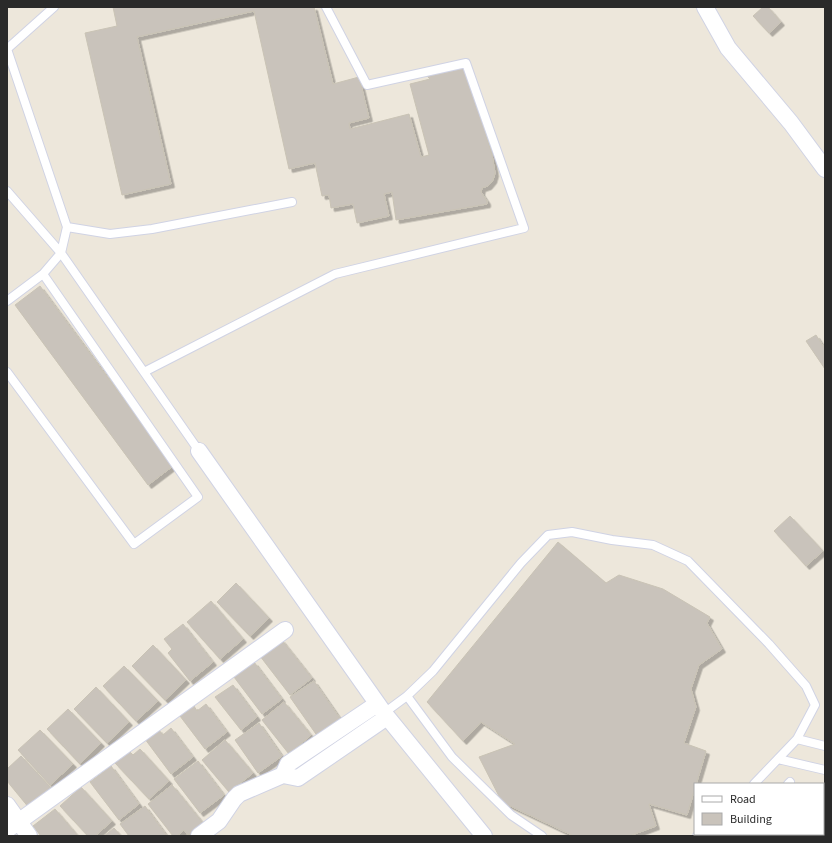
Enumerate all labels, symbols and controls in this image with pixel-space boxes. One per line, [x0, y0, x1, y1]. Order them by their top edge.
legend [694, 783, 824, 835]
text: Road [730, 791, 756, 808]
text: Building [730, 811, 772, 828]

